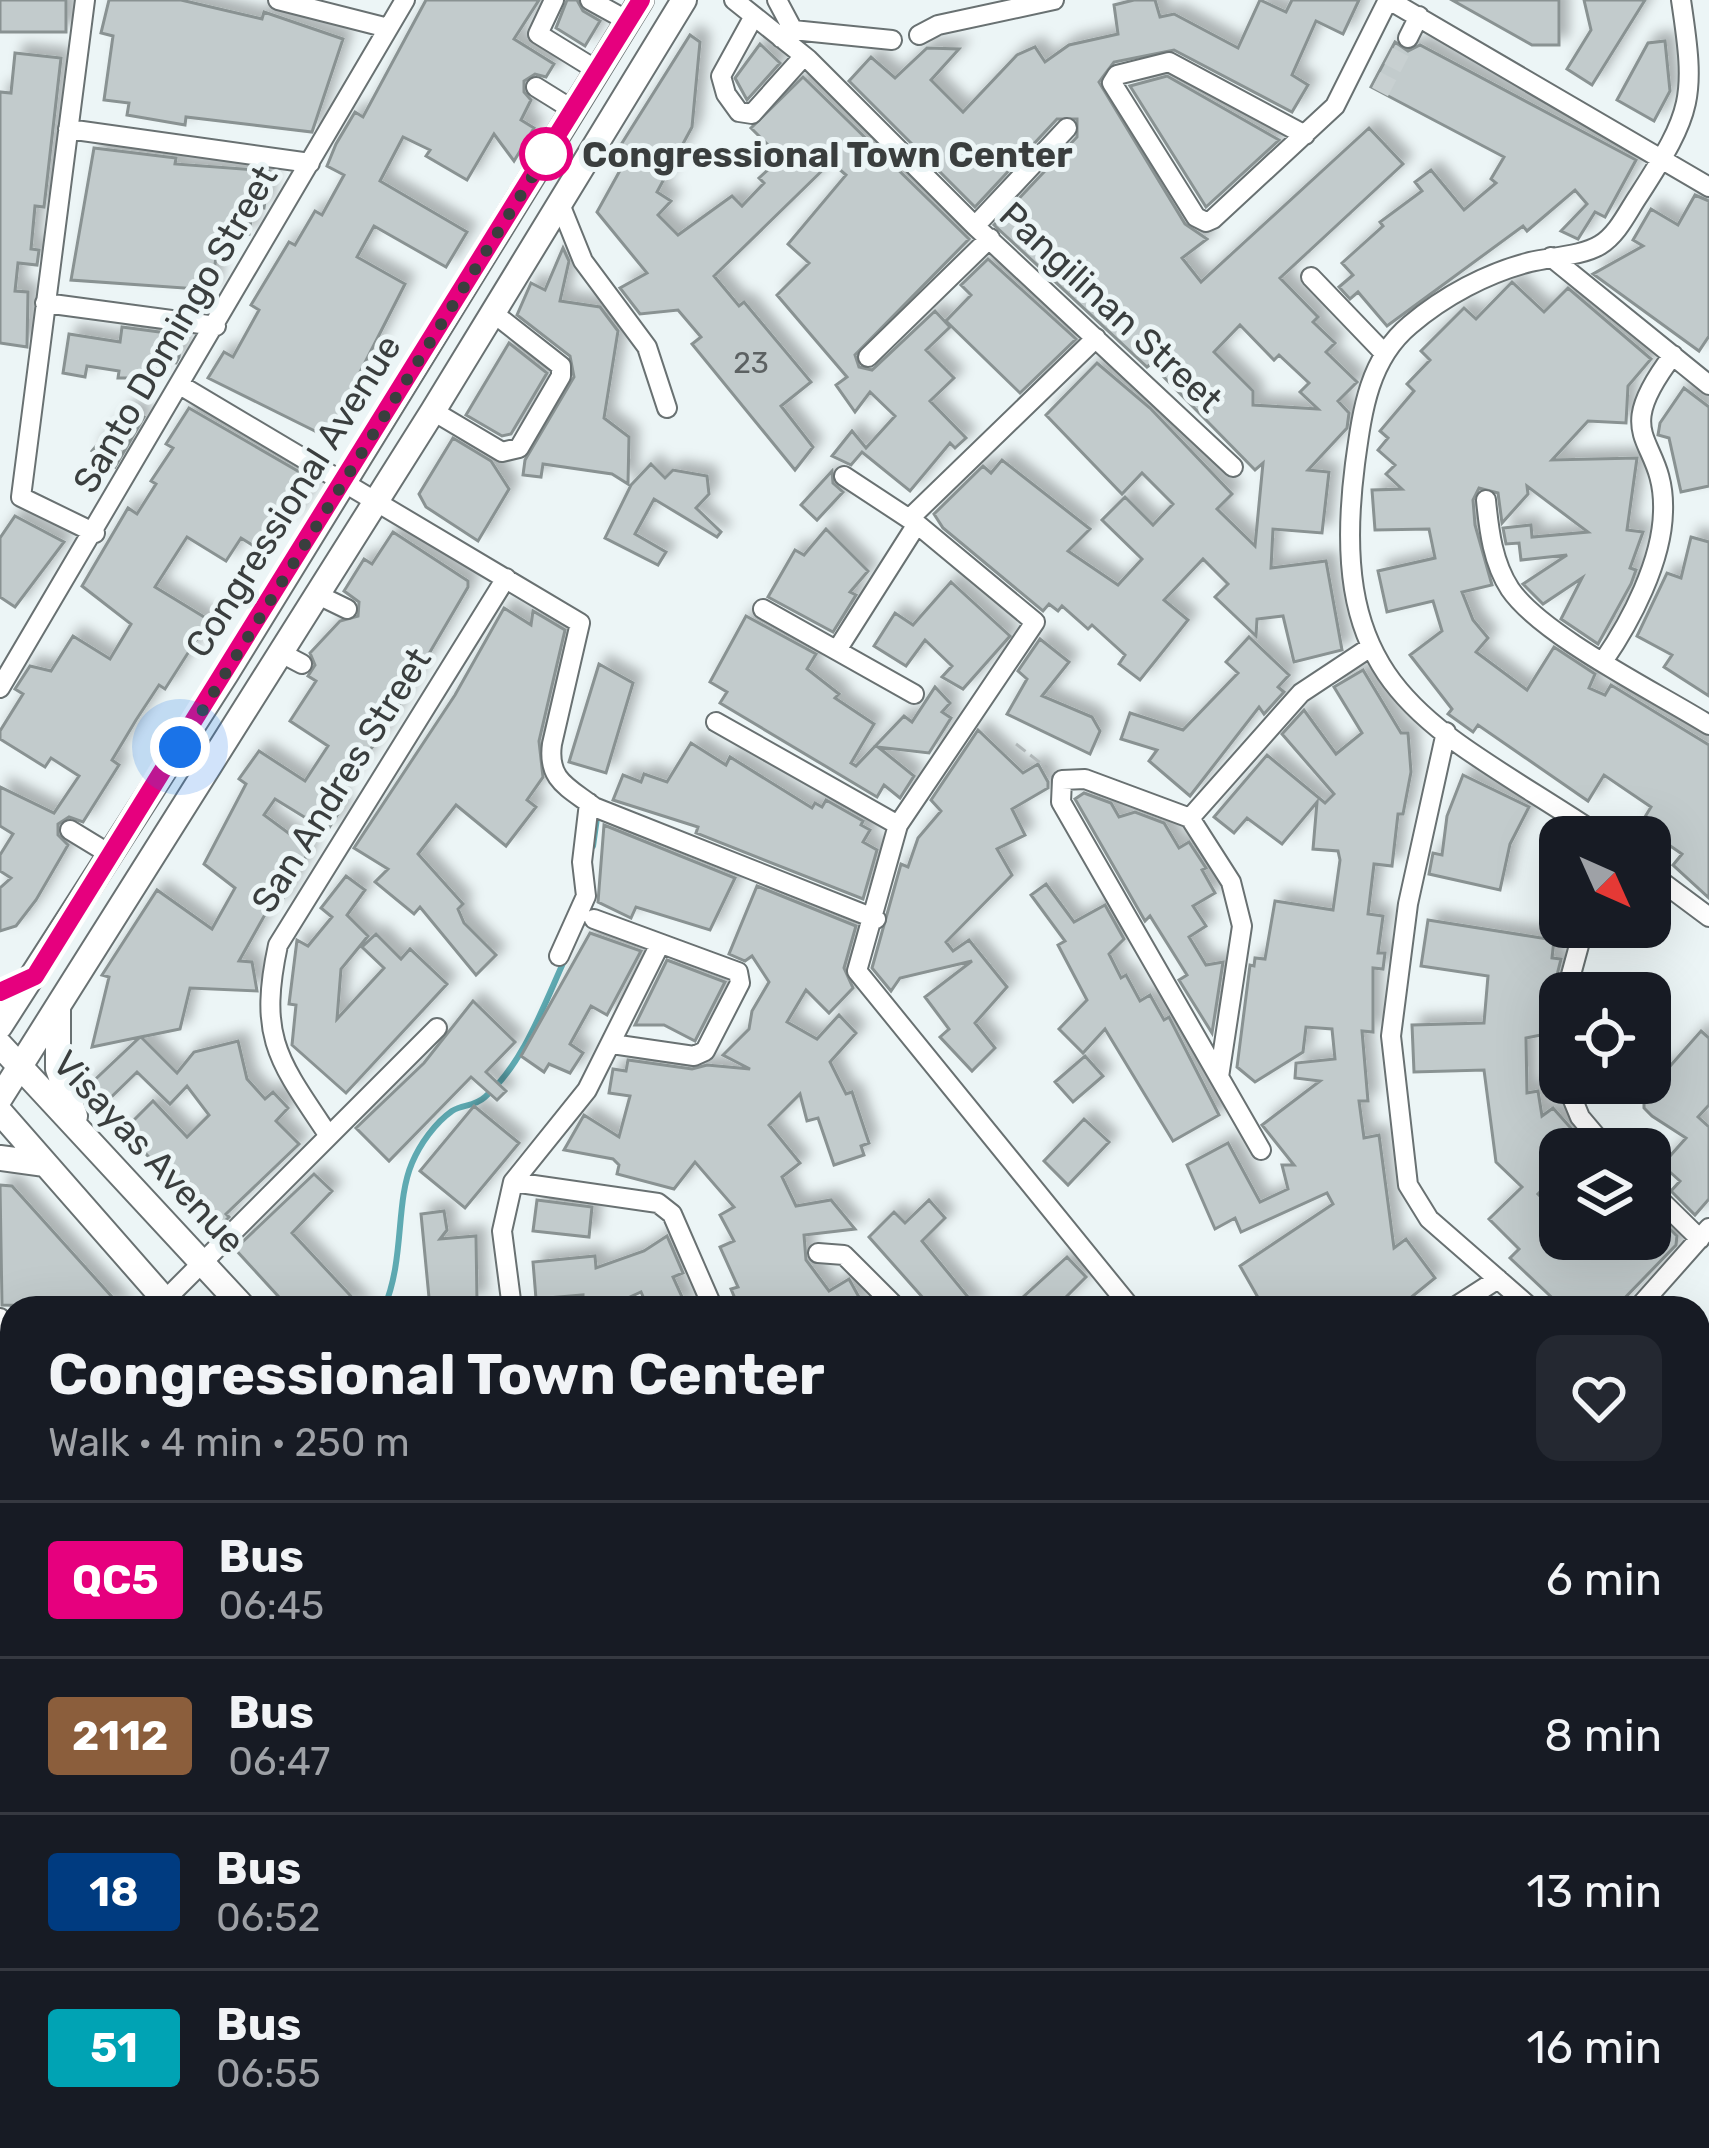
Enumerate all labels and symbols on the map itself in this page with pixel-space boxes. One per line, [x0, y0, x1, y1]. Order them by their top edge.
marker: Congressional Town Center [521, 129, 571, 179]
place label: Congressional Town Center [582, 133, 1073, 176]
street label: Santo Domingo Street [64, 158, 286, 500]
street label: Pangilinan Street [991, 193, 1231, 421]
street label: Congressional Avenue [176, 327, 410, 665]
house number: 23 [733, 345, 769, 381]
street label: San Andres Street [242, 640, 440, 920]
your location [150, 717, 210, 777]
north arrow [1539, 816, 1671, 948]
street label: Visayas Avenue [44, 1042, 254, 1262]

